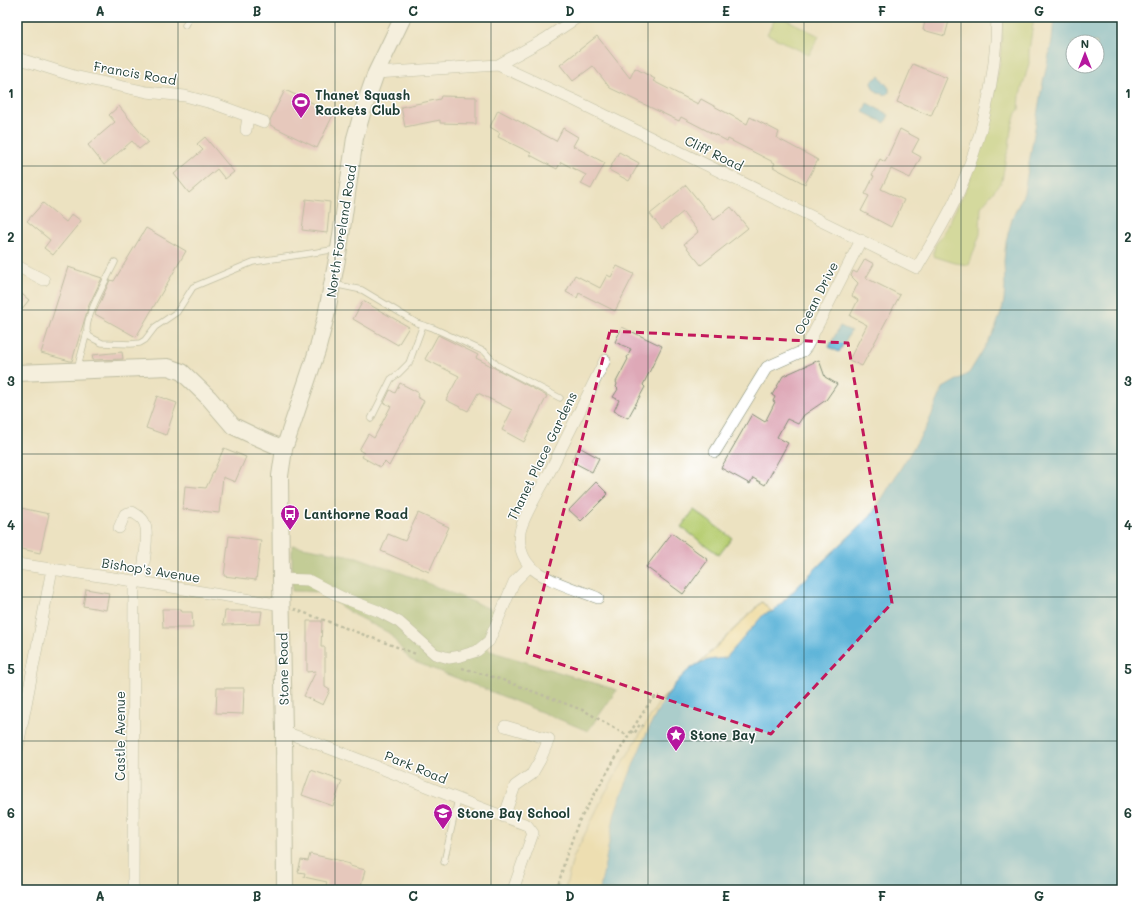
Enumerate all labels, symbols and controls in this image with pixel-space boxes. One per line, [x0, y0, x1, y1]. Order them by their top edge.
text: A [95, 2, 105, 19]
text: B [253, 2, 262, 19]
text: C [408, 2, 418, 19]
text: D [565, 2, 575, 19]
text: E [722, 2, 730, 19]
text: F [878, 2, 886, 19]
text: G [1034, 2, 1044, 19]
north arrow [1065, 34, 1105, 74]
text: N [1081, 36, 1089, 51]
street label: Francis Road [92, 57, 178, 88]
text: 1 [8, 84, 14, 101]
text: 1 [1125, 84, 1131, 101]
place label: Thanet Squash Rackets Club [315, 86, 410, 118]
sports icon: Thanet Squash Rackets Club [290, 91, 312, 119]
street label: Cliff Road [682, 131, 746, 174]
street label: North Foreland Road [322, 163, 359, 298]
text: 2 [7, 228, 15, 245]
text: 2 [1124, 228, 1132, 245]
street label: Ocean Drive [790, 258, 841, 337]
text: 3 [7, 372, 15, 389]
text: 3 [1124, 372, 1132, 389]
street label: Thanet Place Gardens [503, 389, 580, 523]
bus stop icon: Lanthorne Road [279, 503, 301, 531]
place label: Lanthorne Road [304, 505, 408, 522]
text: 4 [7, 516, 15, 533]
text: 4 [1124, 516, 1132, 533]
street label: Bishop's Avenue [100, 553, 202, 586]
street label: Stone Road [273, 633, 292, 705]
text: 5 [7, 660, 15, 677]
text: 5 [1124, 660, 1132, 677]
street label: Castle Avenue [111, 691, 128, 781]
place icon: Stone Bay [665, 724, 687, 752]
place label: Stone Bay [690, 726, 755, 744]
street label: Park Road [382, 746, 450, 787]
school or university icon: Stone Bay School [432, 802, 454, 830]
text: 6 [7, 804, 15, 821]
place label: Stone Bay School [457, 804, 570, 822]
text: 6 [1124, 804, 1132, 821]
text: A [95, 887, 105, 904]
text: B [253, 887, 262, 904]
text: C [408, 887, 418, 904]
text: D [565, 887, 575, 904]
text: E [722, 887, 730, 904]
text: F [878, 887, 886, 904]
text: G [1034, 887, 1044, 904]

